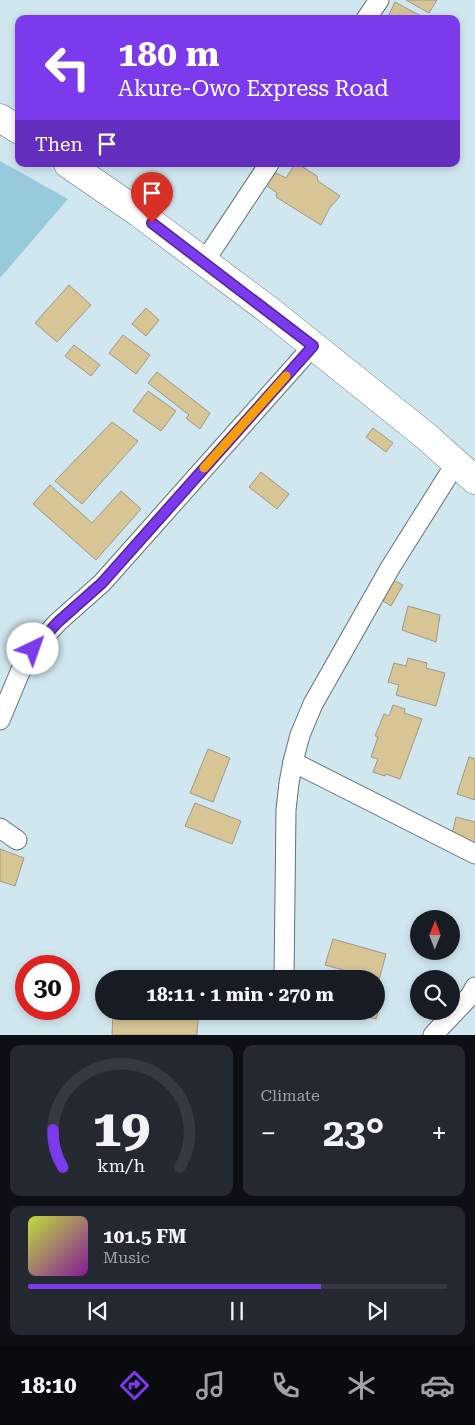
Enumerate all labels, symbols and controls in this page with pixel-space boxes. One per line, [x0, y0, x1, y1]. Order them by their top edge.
text: 180 m [118, 34, 219, 75]
icon: left [35, 35, 100, 100]
text: Akure-Owo Express Road [118, 76, 389, 101]
icon: arrive [93, 130, 121, 158]
text: Then [35, 133, 83, 156]
pin [131, 172, 173, 223]
icon: arrive [138, 179, 166, 207]
position arrow [6, 622, 58, 674]
north arrow [410, 910, 460, 960]
map controls [410, 910, 460, 1020]
speed limit sign: 30 [15, 955, 80, 1020]
button: search [410, 970, 460, 1020]
text: 18:11 · 1 min · 270 m [146, 983, 334, 1006]
text: Climate [261, 1086, 320, 1105]
text: 19 [92, 1098, 150, 1159]
text: 23° [323, 1111, 384, 1155]
text: − [261, 1117, 276, 1150]
text: + [431, 1117, 447, 1150]
text: km/h [97, 1155, 146, 1176]
text: 101.5 FM [103, 1225, 186, 1248]
text: Music [103, 1248, 150, 1267]
icon: previous [84, 1297, 112, 1325]
icon: pause [223, 1297, 251, 1325]
icon: next [363, 1297, 391, 1325]
icon: directions [117, 1368, 152, 1403]
icon: music [193, 1368, 228, 1403]
icon: phone [268, 1368, 303, 1403]
icon: climate [344, 1368, 379, 1403]
icon: car [420, 1368, 455, 1403]
text: 18:10 [20, 1373, 76, 1398]

